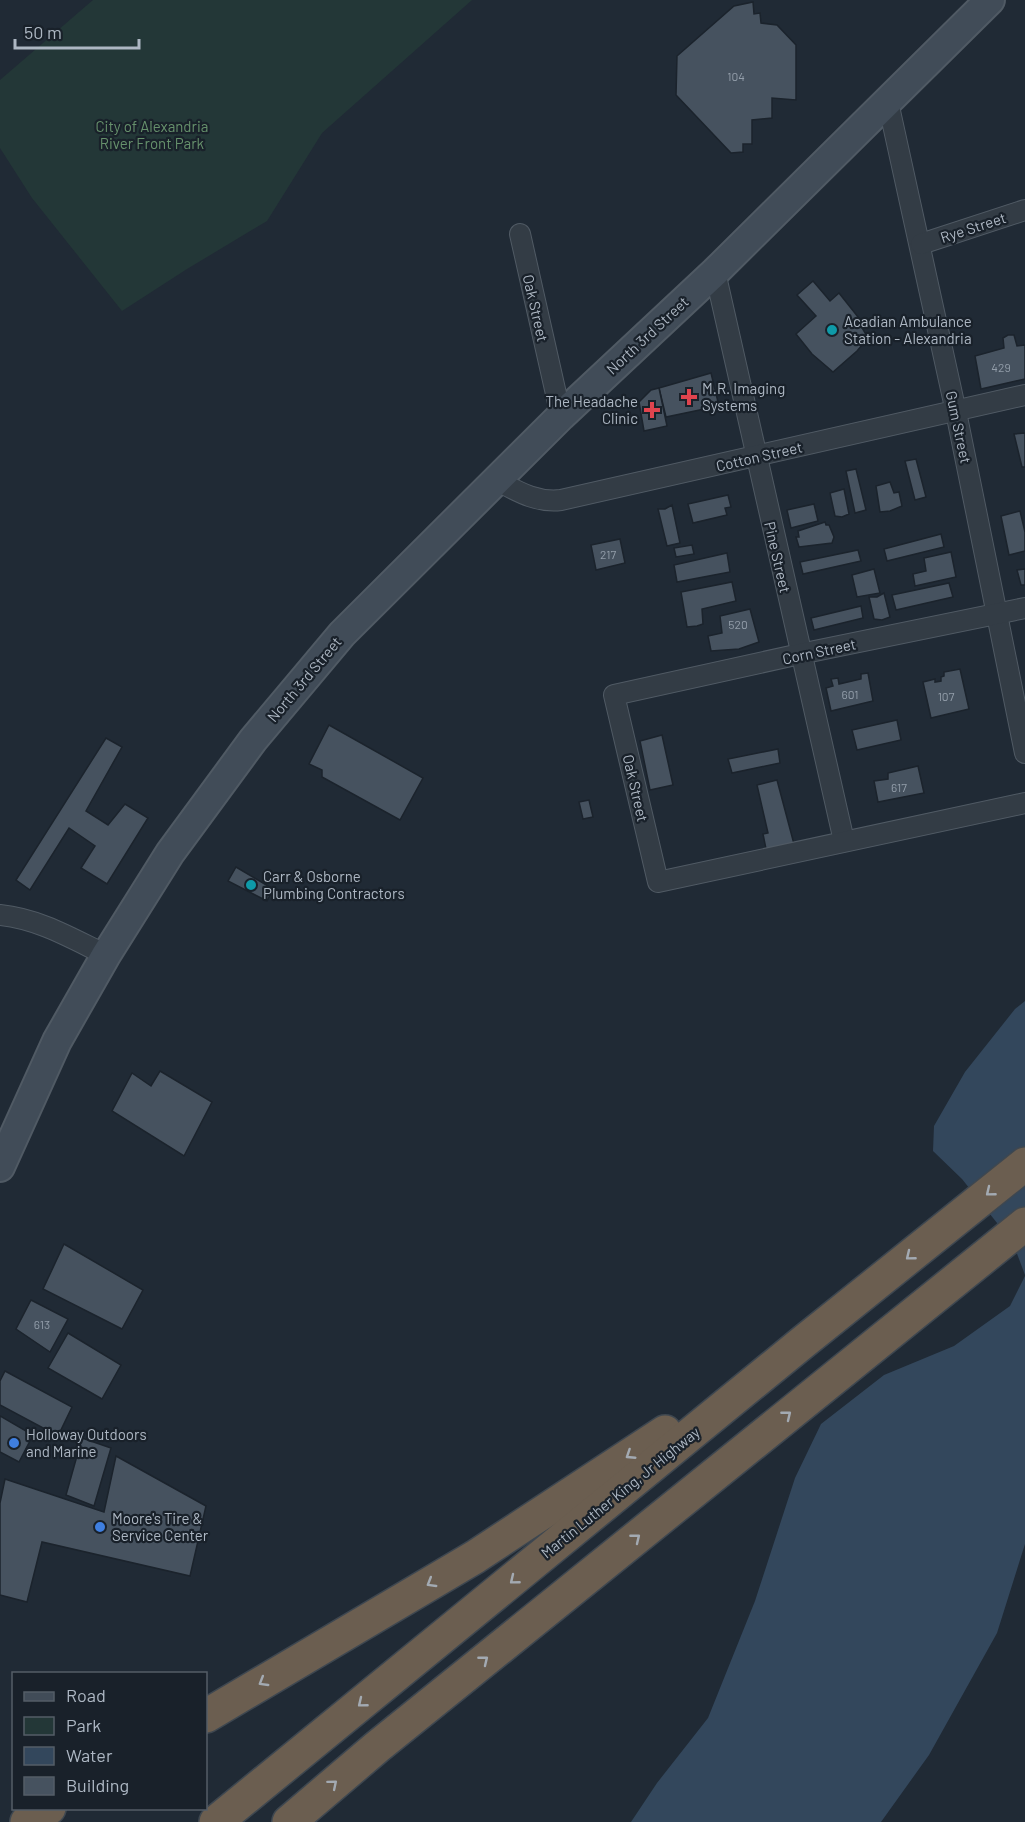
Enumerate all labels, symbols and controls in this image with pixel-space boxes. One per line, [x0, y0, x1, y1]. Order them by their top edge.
scale bar [15, 12, 140, 50]
text: 50 m [24, 21, 62, 43]
house number: 104 [727, 69, 745, 83]
park label: City of Alexandria River Front Park [95, 117, 209, 152]
street label: Rye Street [938, 208, 1008, 246]
street label: Oak Street [520, 273, 552, 343]
street label: North 3rd Street [602, 292, 692, 378]
place label: Acadian Ambulance Station - Alexandria [844, 312, 972, 347]
marker: Acadian Ambulance Station - Alexandria [825, 323, 839, 337]
house number: 429 [991, 360, 1011, 374]
place label: M.R. Imaging Systems [702, 379, 785, 414]
marker: M.R. Imaging Systems [680, 388, 698, 406]
street label: Gum Street [943, 389, 975, 465]
place label: The Headache Clinic [545, 392, 638, 427]
marker: The Headache Clinic [643, 401, 661, 419]
street label: Cotton Street [714, 437, 804, 475]
street label: Pine Street [761, 520, 795, 594]
house number: 217 [600, 547, 616, 561]
house number: 520 [728, 617, 748, 631]
street label: North 3rd Street [263, 633, 345, 725]
street label: Corn Street [781, 634, 857, 668]
house number: 601 [842, 687, 858, 701]
house number: 107 [938, 689, 955, 703]
street label: Oak Street [620, 753, 652, 823]
house number: 617 [891, 780, 907, 794]
place label: Carr & Osborne Plumbing Contractors [263, 867, 405, 902]
marker: Carr & Osborne Plumbing Contractors [244, 878, 258, 892]
one-way arrow [986, 1184, 997, 1195]
one-way arrow [906, 1249, 917, 1260]
house number: 613 [34, 1317, 50, 1331]
one-way arrow [781, 1412, 792, 1423]
street label: Martin Luther King, Jr Highway [537, 1422, 703, 1562]
place label: Holloway Outdoors and Marine [26, 1425, 147, 1460]
marker: Holloway Outdoors and Marine [7, 1436, 21, 1450]
one-way arrow [626, 1447, 636, 1459]
place label: Moore's Tire & Service Center [112, 1509, 209, 1544]
marker: Moore's Tire & Service Center [93, 1520, 107, 1534]
one-way arrow [629, 1534, 640, 1545]
one-way arrow [509, 1572, 520, 1583]
one-way arrow [427, 1576, 437, 1587]
one-way arrow [477, 1657, 488, 1668]
legend [12, 1672, 207, 1810]
one-way arrow [259, 1675, 269, 1686]
text: Road [66, 1684, 106, 1706]
one-way arrow [358, 1695, 369, 1706]
text: Park [66, 1714, 101, 1736]
text: Water [66, 1744, 113, 1766]
text: Building [66, 1774, 129, 1796]
one-way arrow [326, 1780, 337, 1791]

